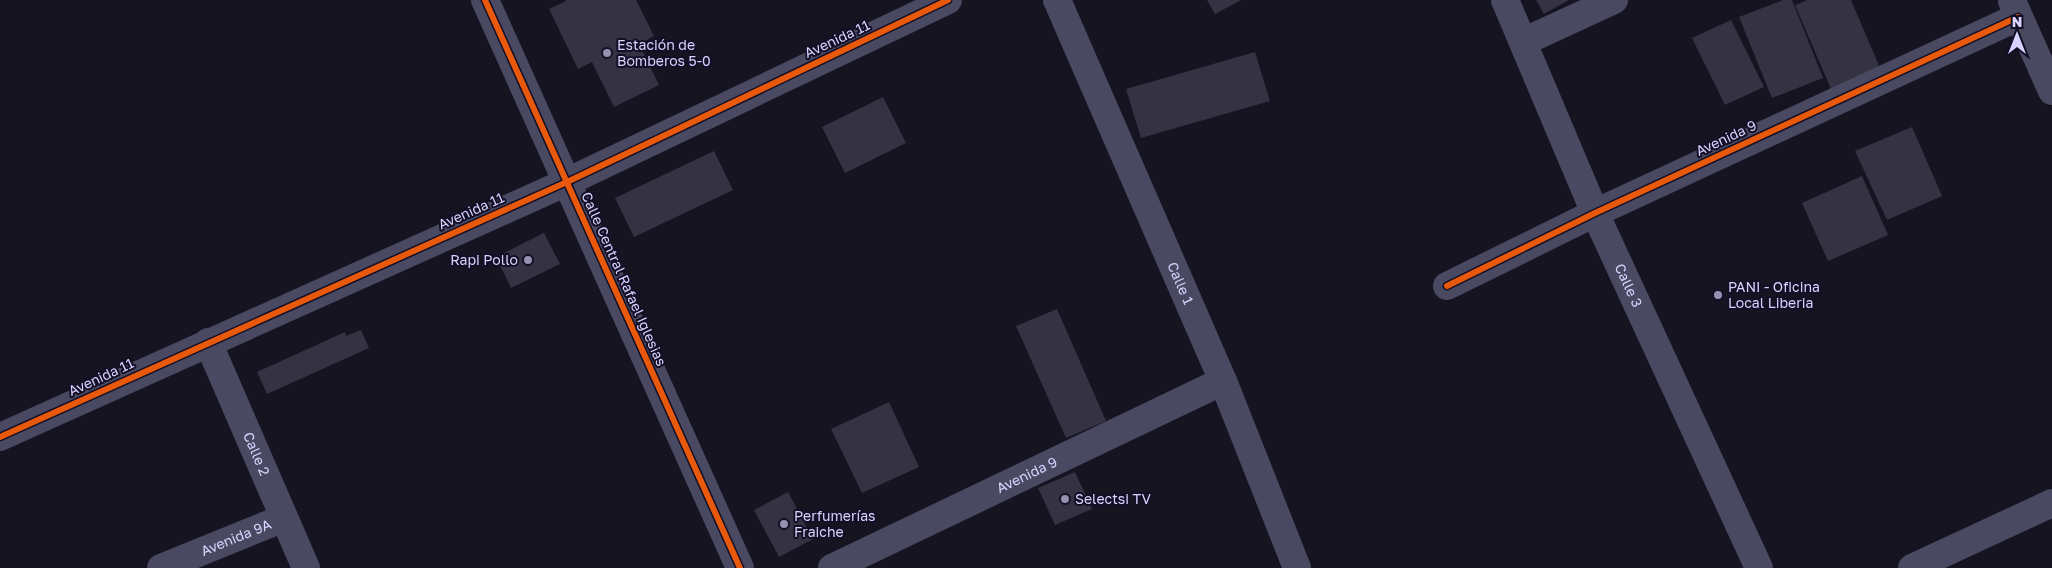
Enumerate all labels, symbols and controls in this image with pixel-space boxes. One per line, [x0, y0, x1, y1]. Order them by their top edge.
north arrow [1992, 10, 2042, 60]
text: N [2012, 13, 2022, 30]
street label: Avenida 11 [801, 16, 872, 61]
place label: Estación de Bomberos 5-0 [617, 36, 711, 69]
marker: Estación de Bomberos 5-0 [601, 47, 613, 59]
street label: Avenida 9 [1693, 116, 1759, 159]
street label: Avenida 11 [435, 188, 507, 233]
street label: Calle Central Rafael Iglesias [578, 189, 671, 369]
place label: Rapi Pollo [450, 251, 518, 268]
marker: Rapi Pollo [522, 254, 534, 266]
street label: Calle 1 [1164, 259, 1198, 307]
street label: Calle 3 [1612, 261, 1646, 310]
place label: PANI - Oficina Local Liberia [1728, 278, 1820, 311]
marker: PANI - Oficina Local Liberia [1712, 289, 1724, 301]
street label: Avenida 11 [65, 354, 136, 399]
street label: Calle 2 [240, 429, 274, 478]
street label: Avenida 9 [994, 453, 1060, 496]
place label: Selectsi TV [1075, 490, 1152, 507]
marker: Selectsi TV [1059, 493, 1071, 505]
place label: Perfumerías Fraiche [794, 507, 876, 540]
street label: Avenida 9A [198, 515, 274, 559]
marker: Perfumerías Fraiche [778, 518, 790, 530]

